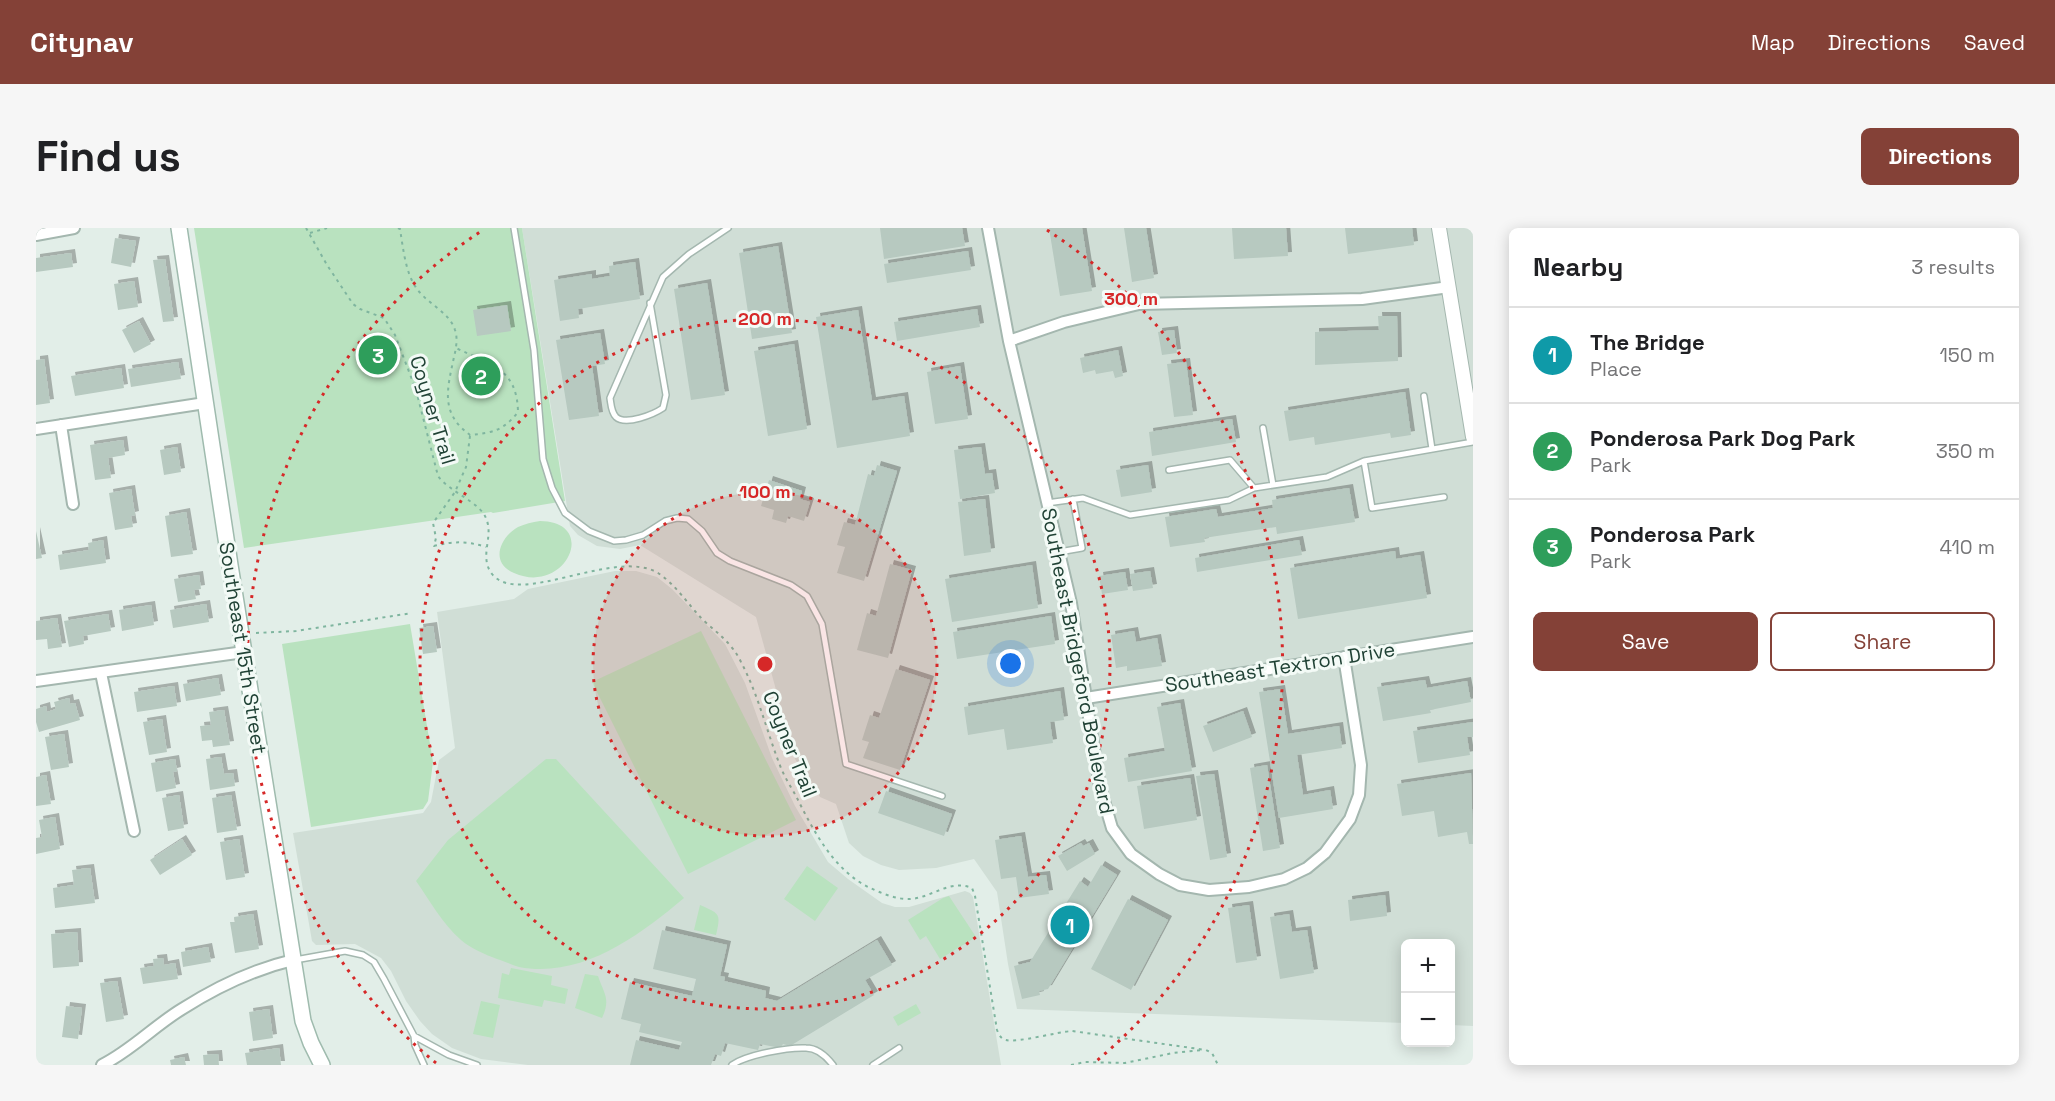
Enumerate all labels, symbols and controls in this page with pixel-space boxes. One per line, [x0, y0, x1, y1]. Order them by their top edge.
text: Citynav [30, 24, 134, 60]
text: Map [1751, 29, 1795, 56]
text: Directions [1828, 29, 1931, 56]
text: Saved [1964, 29, 2025, 56]
button: Directions [1861, 128, 2019, 185]
text: Find us [36, 130, 181, 183]
text: Nearby [1533, 250, 1623, 284]
text: 3 results [1911, 254, 1995, 280]
text: 300 m [1104, 287, 1158, 310]
text: 200 m [738, 307, 792, 330]
text: The Bridge [1590, 328, 1705, 356]
pin: 3 [358, 332, 398, 378]
text: 1 [1548, 342, 1557, 368]
text: 150 m [1940, 342, 1995, 368]
street label: Coyner Trail [404, 352, 462, 468]
pin: 2 [462, 354, 500, 398]
text: Place [1590, 356, 1642, 382]
text: Ponderosa Park Dog Park [1590, 424, 1855, 452]
text: 2 [1547, 438, 1558, 464]
text: 350 m [1936, 438, 1995, 464]
text: Park [1590, 452, 1632, 478]
text: 100 m [739, 480, 791, 503]
street label: Southeast Bridgeford Boulevard [1036, 506, 1120, 816]
text: Ponderosa Park [1590, 520, 1755, 548]
text: 3 [1546, 534, 1559, 560]
text: 410 m [1939, 534, 1995, 560]
street label: Southeast 15th Street [213, 540, 273, 756]
text: Park [1590, 548, 1632, 574]
button: Save [1533, 612, 1758, 671]
button: Share [1770, 612, 1995, 671]
street label: Southeast Textron Drive [1163, 636, 1397, 698]
your location [996, 649, 1025, 678]
centre of rings [755, 654, 775, 674]
street label: Coyner Trail [757, 687, 823, 801]
pin: 1 [1050, 902, 1090, 948]
map controls [1401, 939, 1455, 1047]
button: + [1401, 939, 1455, 993]
button: − [1401, 993, 1455, 1047]

